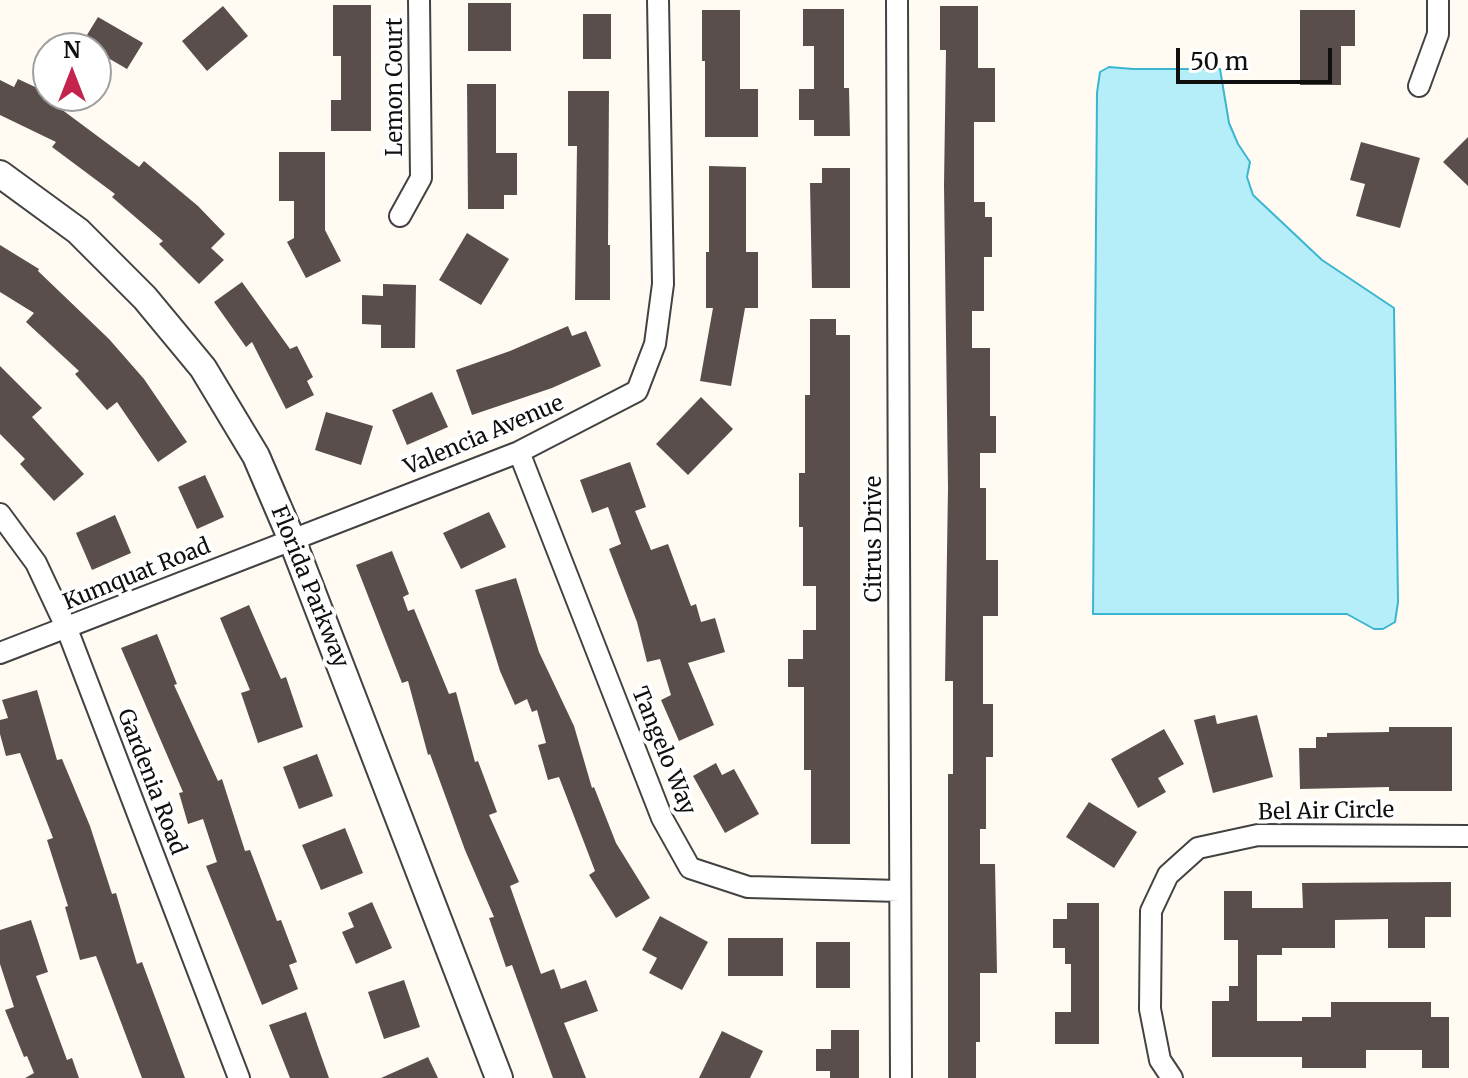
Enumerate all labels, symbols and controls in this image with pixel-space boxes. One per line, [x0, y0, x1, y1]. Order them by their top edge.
street label: Lemon Court [383, 18, 409, 156]
north arrow [32, 32, 112, 112]
scale bar [1180, 32, 1336, 82]
text: N [63, 36, 81, 64]
text: 50 m [1190, 46, 1249, 77]
street label: Valencia Avenue [400, 391, 568, 481]
street label: Citrus Drive [862, 476, 888, 602]
street label: Florida Parkway [265, 502, 353, 672]
street label: Kumquat Road [60, 533, 214, 617]
street label: Tangelo Way [625, 683, 701, 819]
street label: Gardenia Road [111, 705, 191, 859]
street label: Bel Air Circle [1258, 798, 1394, 826]

